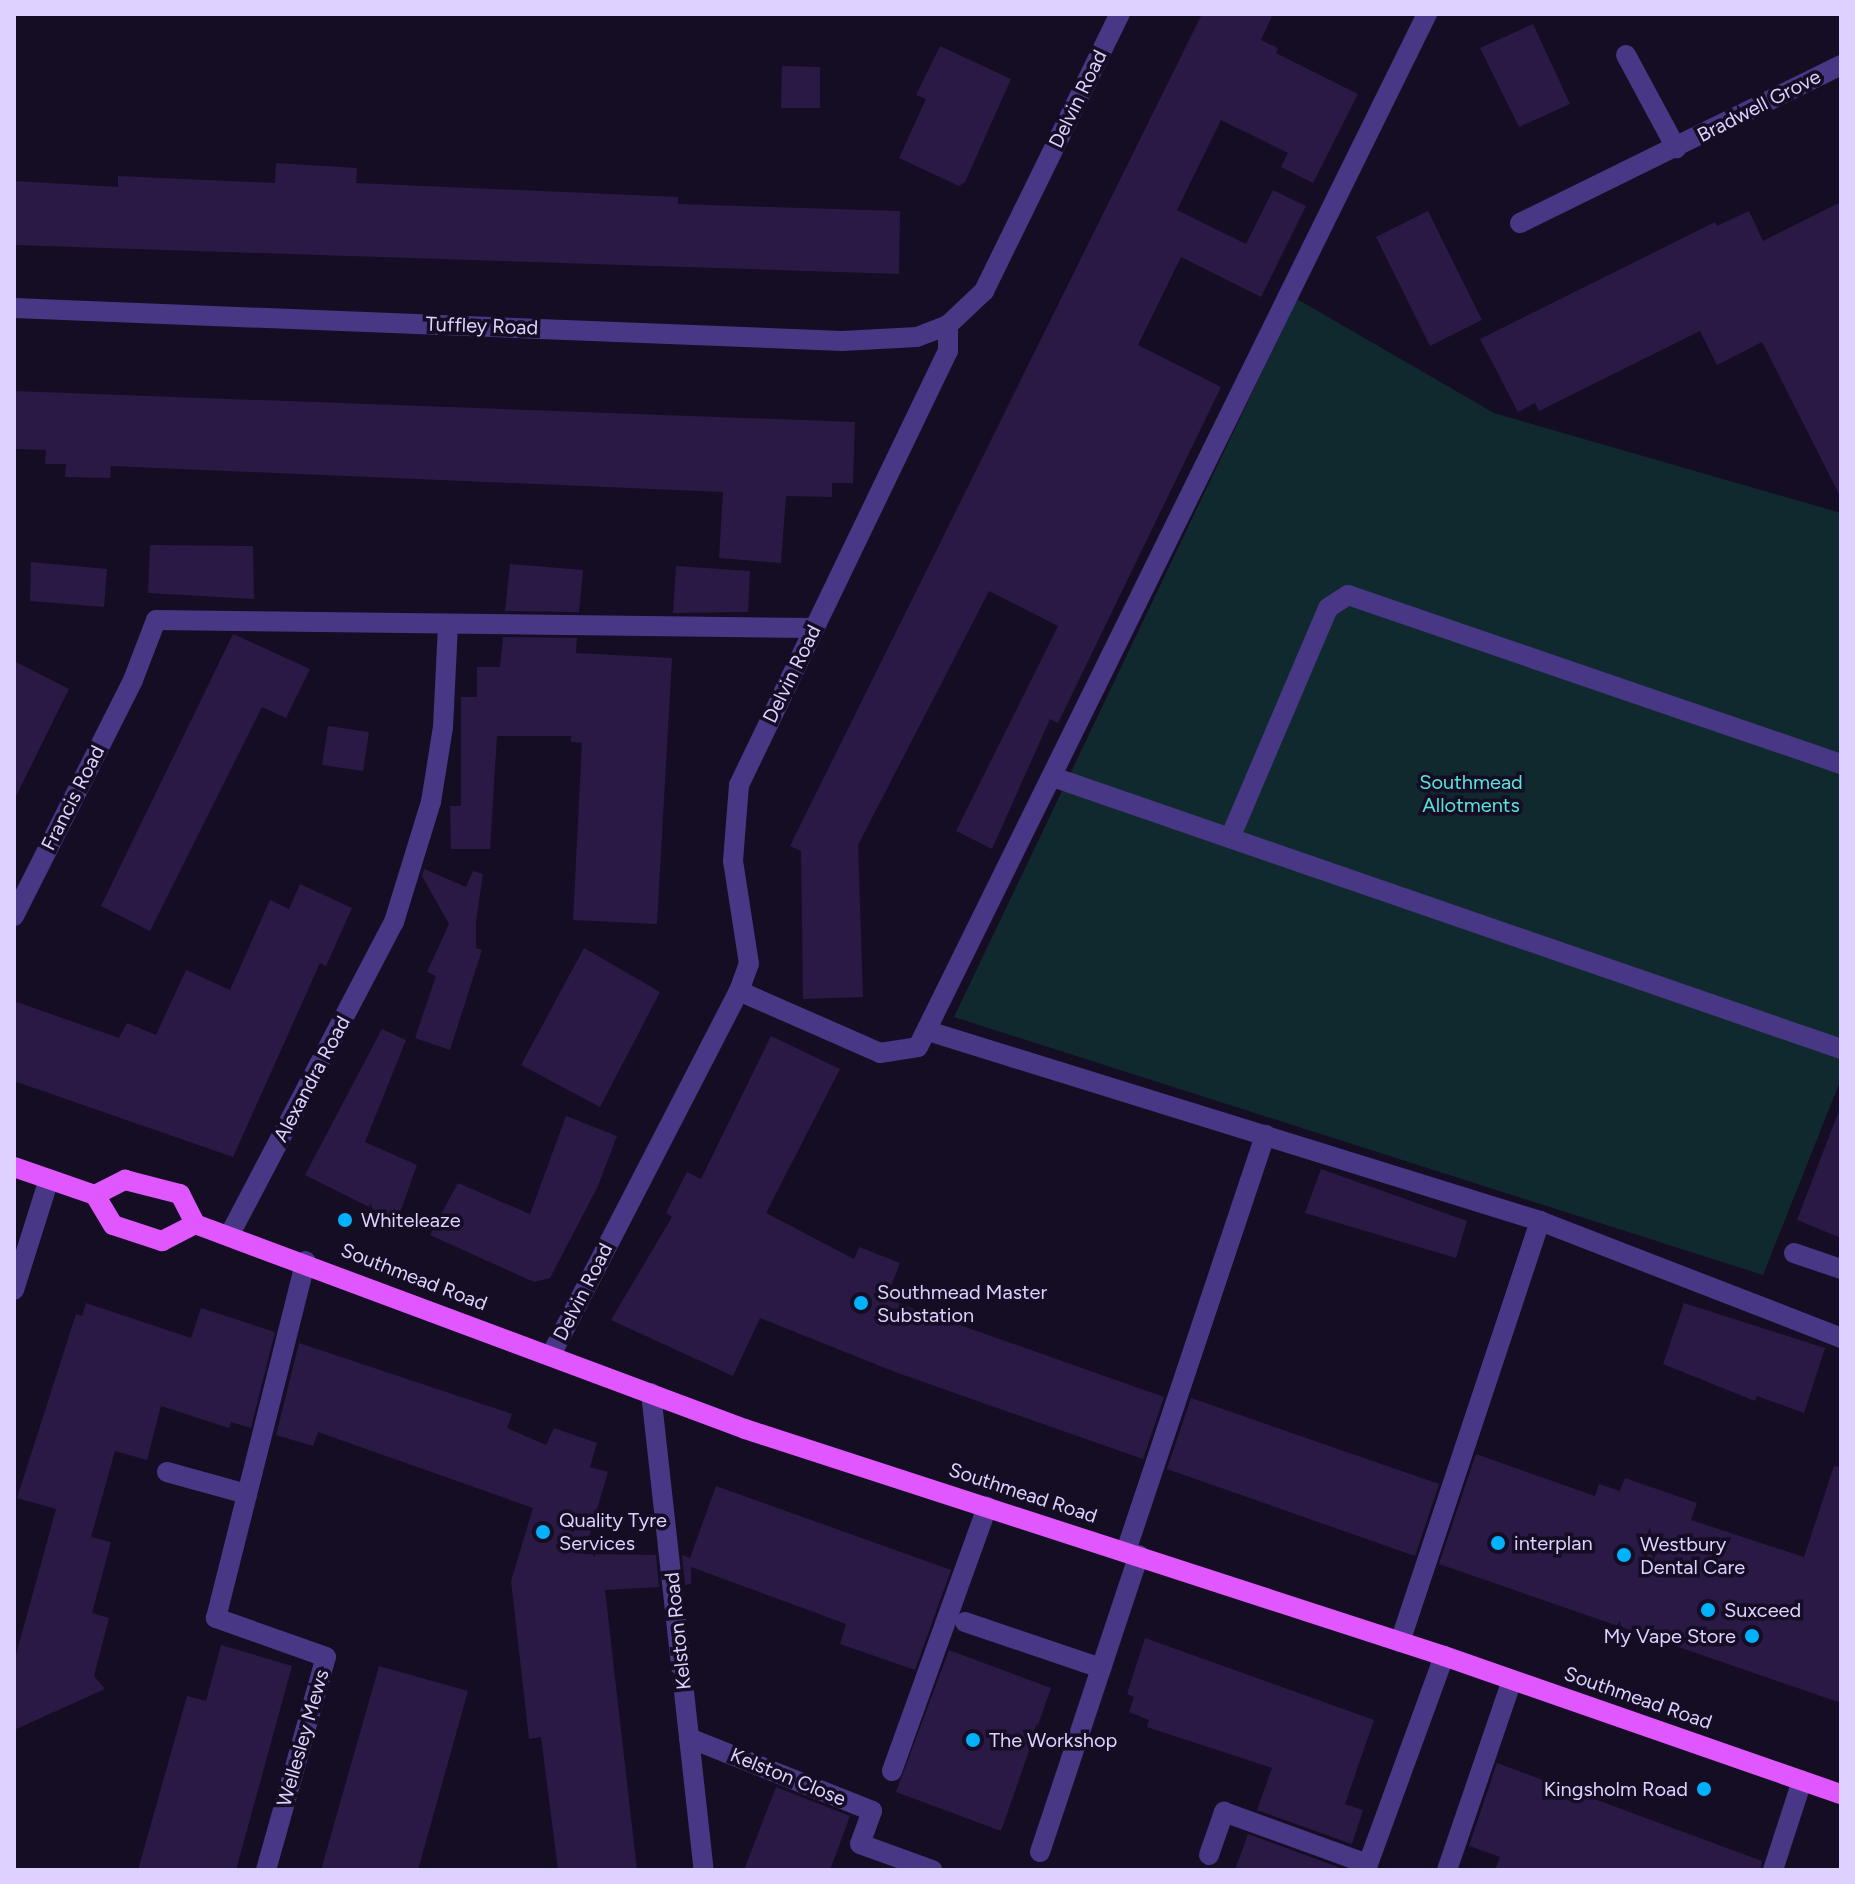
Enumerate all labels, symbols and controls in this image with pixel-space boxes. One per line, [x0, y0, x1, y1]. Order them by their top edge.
street label: Delvin Road [1044, 46, 1112, 152]
street label: Bradwell Grove [1693, 65, 1825, 147]
street label: Tuffley Road [425, 312, 539, 340]
street label: Delvin Road [758, 621, 826, 727]
street label: Francis Road [36, 742, 110, 854]
park label: Southmead Allotments [1419, 770, 1523, 817]
street label: Alexandra Road [269, 1012, 355, 1146]
place label: Whiteleaze [361, 1208, 461, 1232]
marker: Whiteleaze [336, 1211, 354, 1229]
street label: Southmead Road [338, 1238, 490, 1316]
street label: Delvin Road [548, 1239, 618, 1345]
place label: Southmead Master Substation [877, 1280, 1047, 1327]
marker: Southmead Master Substation [852, 1294, 870, 1312]
street label: Southmead Road [946, 1458, 1100, 1528]
place label: Quality Tyre Services [559, 1508, 667, 1555]
marker: Quality Tyre Services [534, 1523, 552, 1541]
place label: interplan [1514, 1531, 1593, 1555]
place label: Westbury Dental Care [1640, 1532, 1745, 1579]
marker: interplan [1489, 1534, 1507, 1552]
marker: Westbury Dental Care [1615, 1546, 1633, 1564]
street label: Kelston Road [660, 1571, 696, 1691]
place label: Suxceed [1724, 1598, 1801, 1622]
marker: Suxceed [1699, 1601, 1717, 1619]
place label: My Vape Store [1604, 1624, 1736, 1648]
marker: My Vape Store [1743, 1627, 1761, 1645]
street label: Southmead Road [1561, 1661, 1715, 1735]
street label: Wellesley Mews [272, 1667, 334, 1809]
place label: The Workshop [989, 1728, 1117, 1752]
marker: The Workshop [964, 1731, 982, 1749]
street label: Kelston Close [727, 1743, 849, 1811]
place label: Kingsholm Road [1544, 1777, 1688, 1801]
marker: Kingsholm Road [1695, 1780, 1713, 1798]

